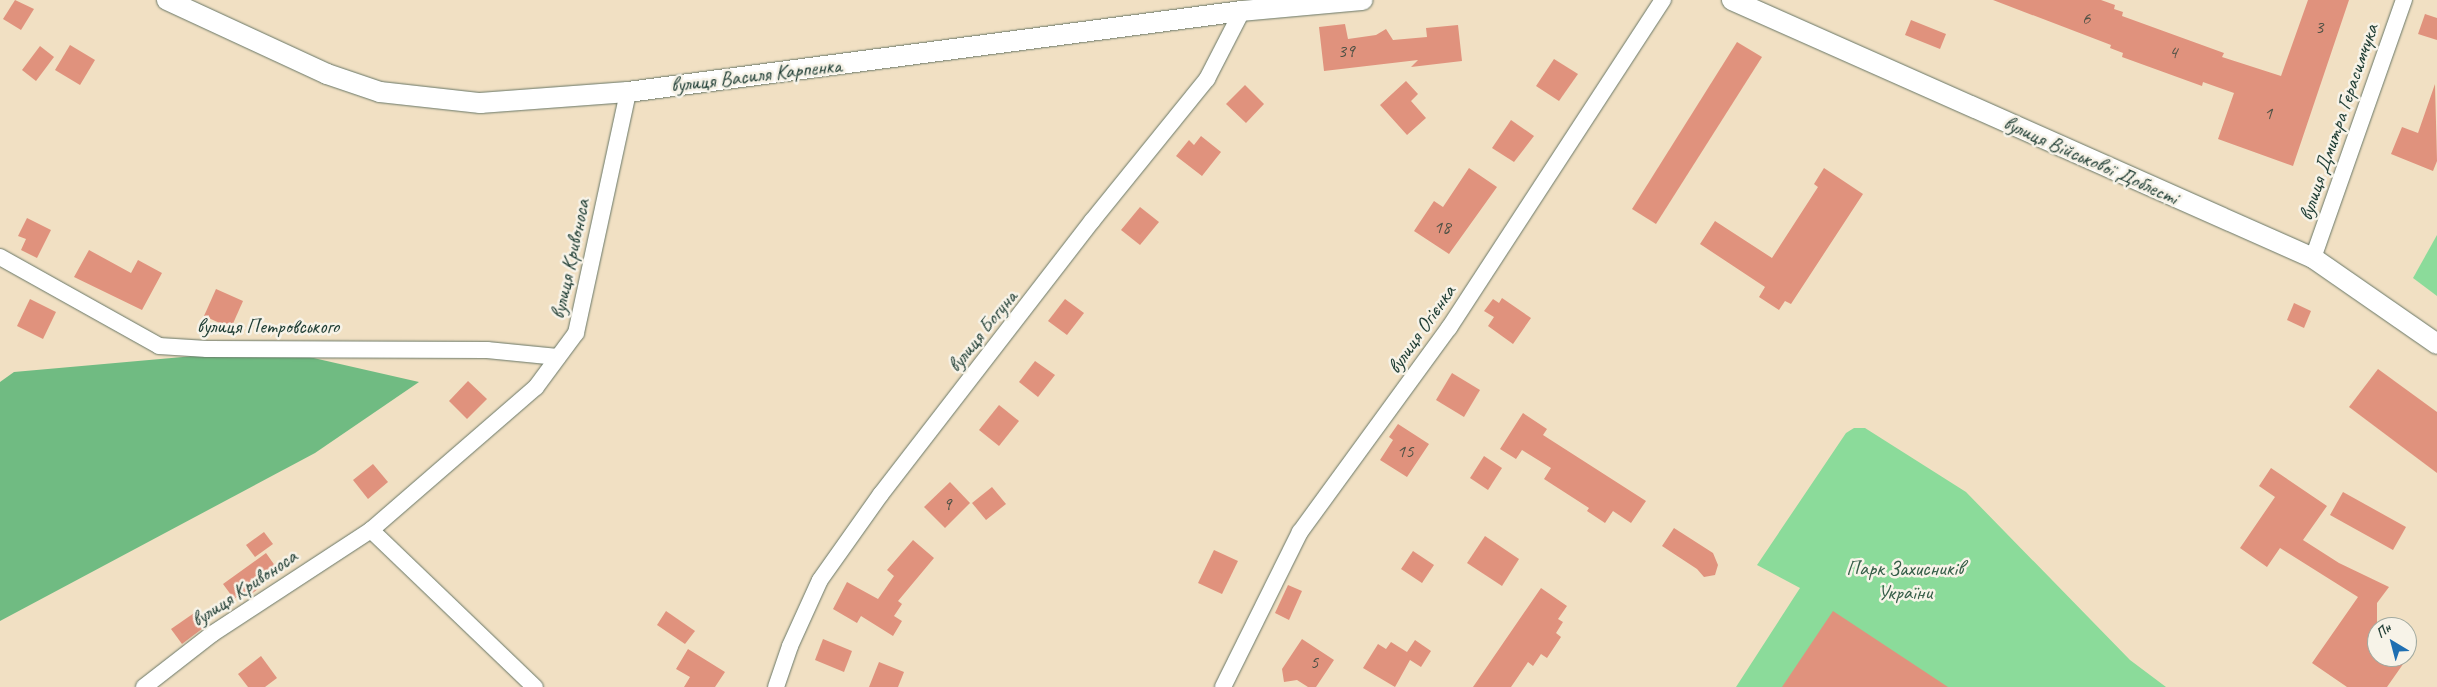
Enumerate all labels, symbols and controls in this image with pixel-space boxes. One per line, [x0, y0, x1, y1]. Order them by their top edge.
house number: 6 [2082, 8, 2090, 30]
house number: 3 [2315, 17, 2323, 39]
street label: вулиця Дмитра Герасимчука [2293, 22, 2383, 222]
house number: 39 [1337, 41, 1355, 63]
house number: 4 [2169, 42, 2177, 64]
street label: вулиця Василя Карпенка [669, 52, 843, 98]
house number: 1 [2264, 103, 2272, 125]
street label: вулиця Військової Доблесті [2000, 110, 2182, 210]
street label: вулиця Кривоноса [545, 197, 595, 321]
house number: 18 [1433, 217, 1451, 239]
street label: вулиця Огієнка [1381, 280, 1461, 378]
street label: вулиця Богуна [942, 285, 1022, 377]
street label: вулиця Петровського [197, 313, 339, 339]
house number: 15 [1396, 441, 1414, 463]
house number: 9 [943, 494, 951, 516]
street label: вулиця Кривоноса [186, 543, 302, 633]
park label: Парк Захисників України [1844, 555, 1966, 605]
north arrow [2367, 617, 2417, 667]
text: Пн [2372, 619, 2394, 642]
house number: 5 [1310, 652, 1318, 674]

